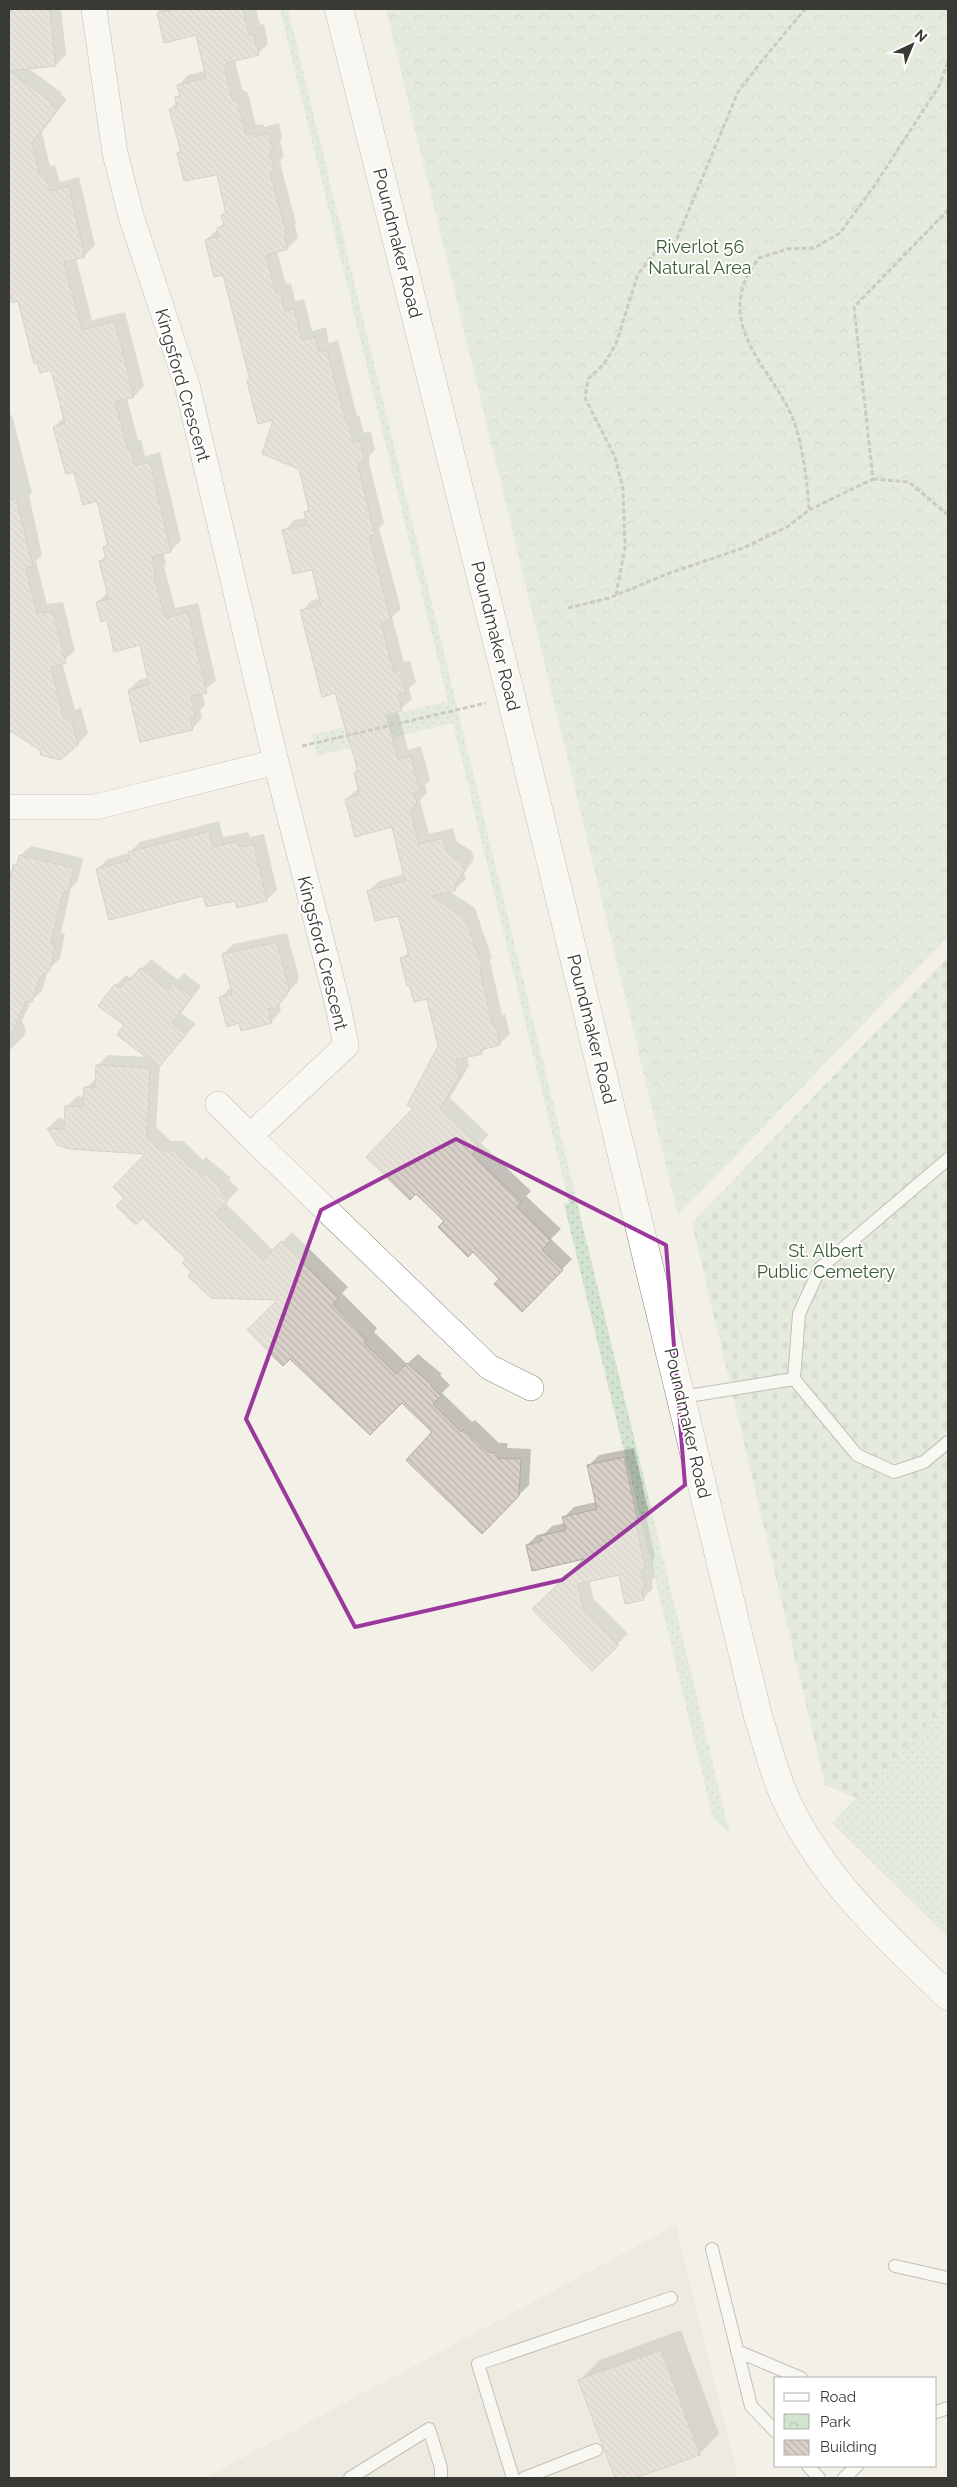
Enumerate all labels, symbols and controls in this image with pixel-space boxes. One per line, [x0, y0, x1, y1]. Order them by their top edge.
north arrow [887, 20, 937, 70]
text: N [912, 26, 930, 45]
street label: Poundmaker Road [369, 166, 427, 320]
park label: Riverlot 56 Natural Area [648, 236, 752, 278]
street label: Kingsford Crescent [151, 306, 215, 464]
street label: Poundmaker Road [467, 559, 525, 713]
street label: Kingsford Crescent [294, 874, 352, 1032]
street label: Poundmaker Road [563, 952, 621, 1106]
park label: St. Albert Public Cemetery [757, 1240, 896, 1282]
street label: Poundmaker Road [660, 1346, 716, 1500]
legend [774, 2377, 937, 2467]
text: Road [820, 2388, 856, 2406]
text: Park [820, 2413, 851, 2431]
text: Building [820, 2438, 877, 2456]

